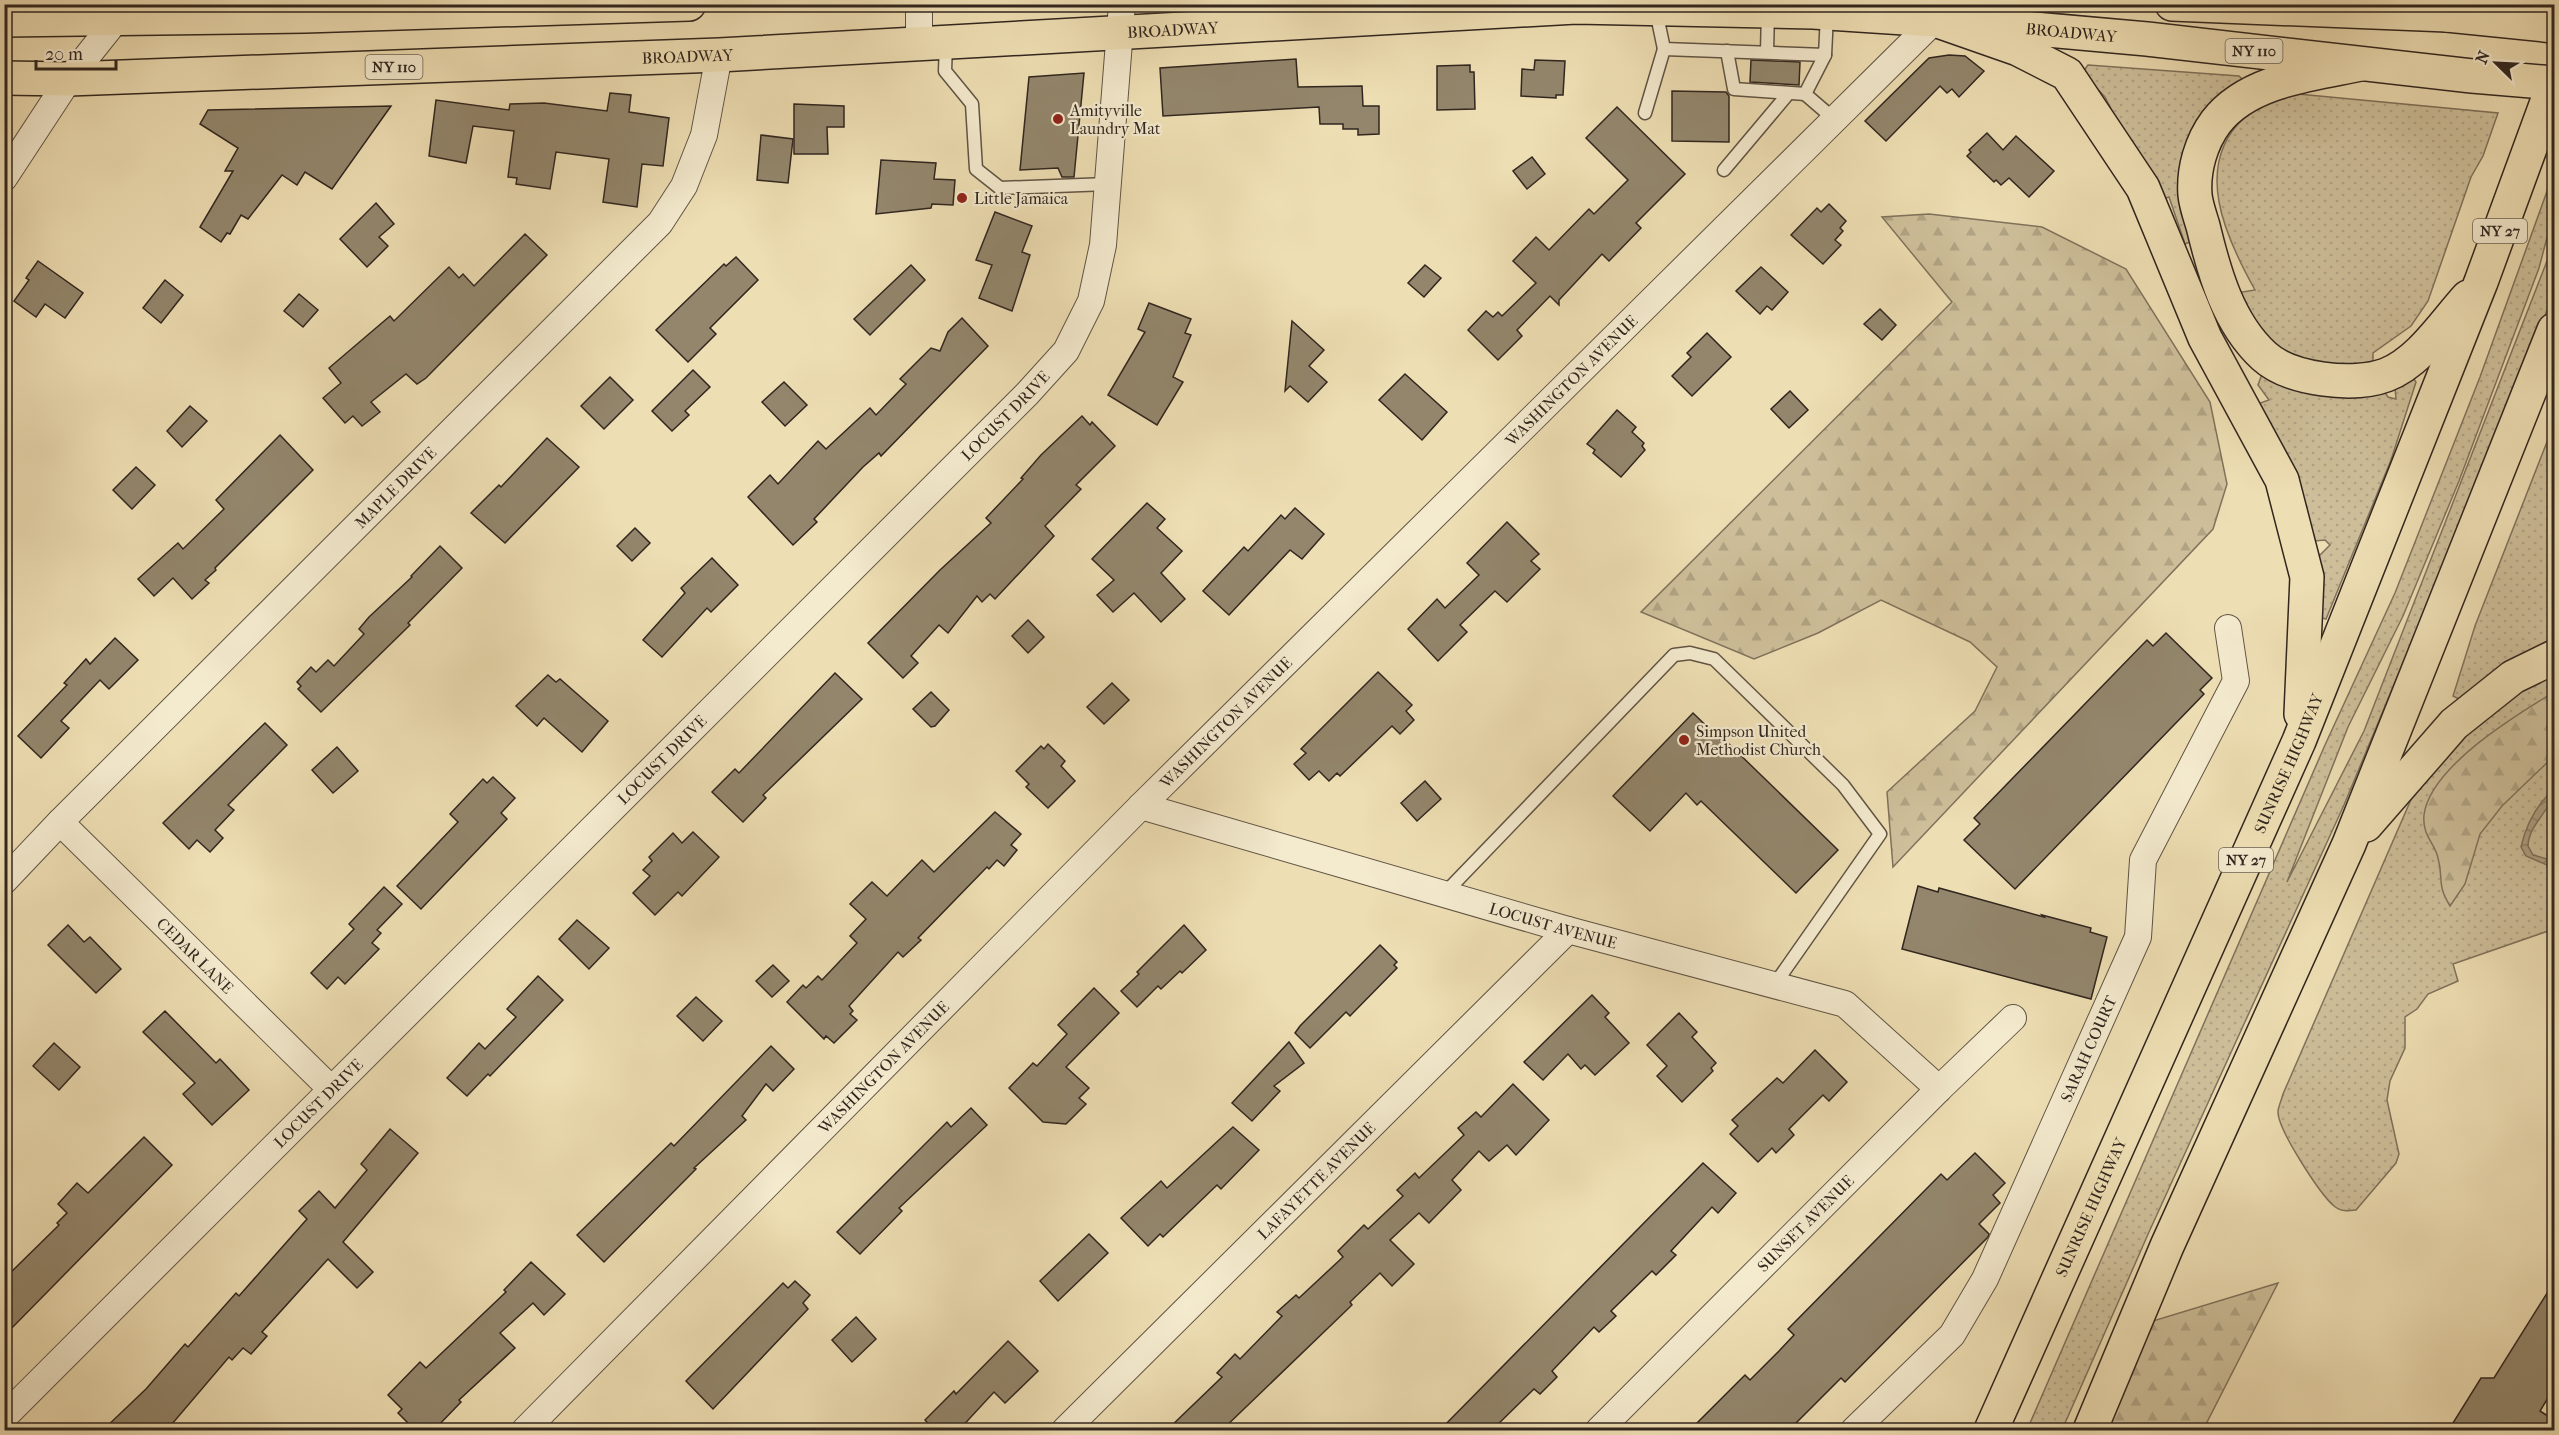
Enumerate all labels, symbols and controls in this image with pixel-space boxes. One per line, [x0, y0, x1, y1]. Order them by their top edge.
street label: BROADWAY [1127, 18, 1220, 42]
street label: BROADWAY [2025, 19, 2119, 46]
scale bar [36, 33, 116, 71]
north arrow [2466, 33, 2526, 93]
road number: NY 110 [2226, 39, 2282, 63]
text: 20 m [45, 44, 83, 65]
street label: BROADWAY [641, 45, 735, 68]
text: N [2472, 47, 2494, 67]
road number: NY 110 [366, 55, 422, 79]
place label: Amityville Laundry Mat [1069, 101, 1161, 138]
marker: Amityville Laundry Mat [1051, 112, 1065, 126]
place label: Little Jamaica [974, 189, 1069, 208]
marker: Little Jamaica [955, 191, 969, 205]
road number: NY 27 [2473, 219, 2527, 243]
street label: WASHINGTON AVENUE [1501, 311, 1642, 451]
street label: LOCUST DRIVE [957, 367, 1054, 465]
street label: MAPLE DRIVE [351, 443, 440, 532]
street label: WASHINGTON AVENUE [1155, 653, 1296, 793]
street label: SUNRISE HIGHWAY [2250, 690, 2327, 836]
street label: LOCUST DRIVE [613, 711, 711, 808]
place label: Simpson United Methodist Church [1696, 722, 1821, 759]
marker: Simpson United Methodist Church [1677, 733, 1691, 747]
road number: NY 27 [2219, 848, 2273, 872]
street label: LOCUST AVENUE [1487, 899, 1619, 953]
street label: CEDAR LANE [153, 914, 237, 998]
street label: SARAH COURT [2057, 992, 2121, 1105]
street label: WASHINGTON AVENUE [814, 997, 953, 1138]
street label: LOCUST DRIVE [270, 1055, 367, 1152]
street label: LAFAYETTE AVENUE [1254, 1118, 1379, 1243]
street label: SUNRISE HIGHWAY [2052, 1134, 2131, 1280]
street label: SUNSET AVENUE [1753, 1171, 1858, 1276]

